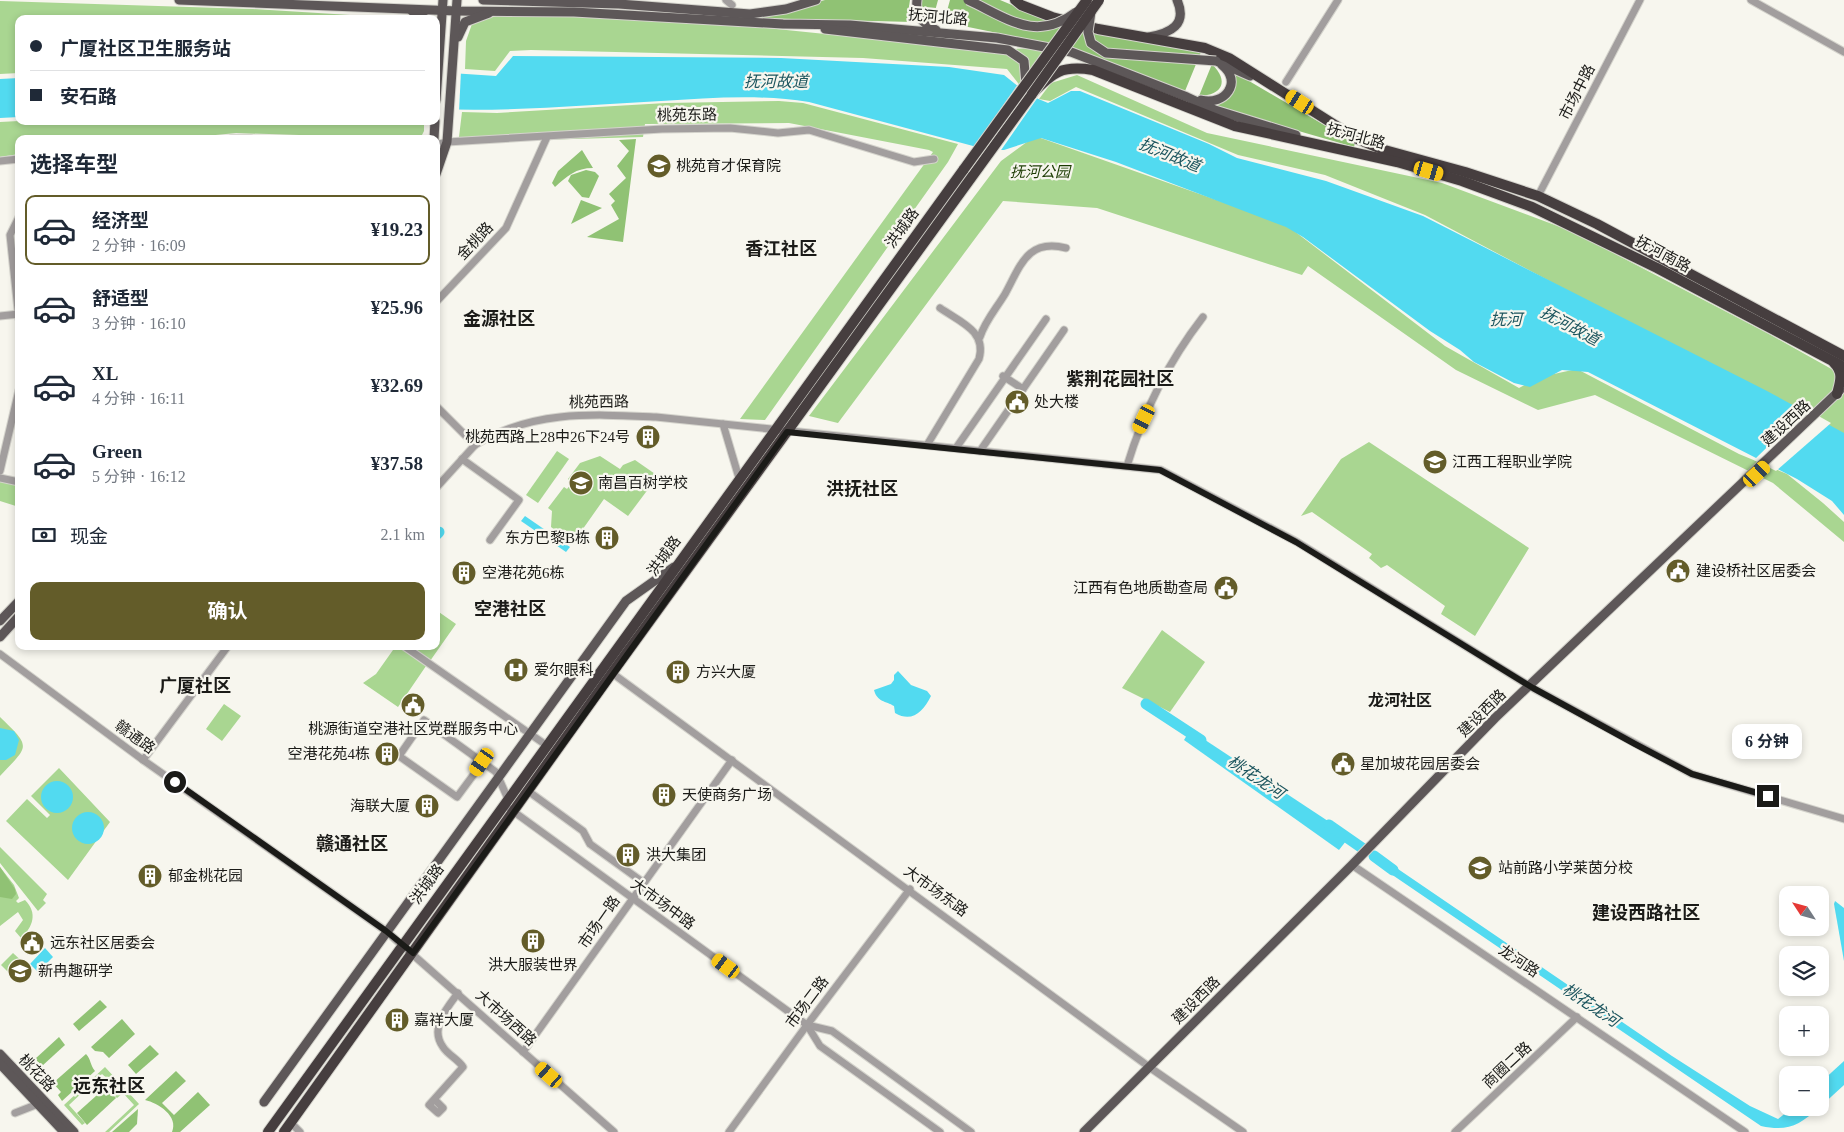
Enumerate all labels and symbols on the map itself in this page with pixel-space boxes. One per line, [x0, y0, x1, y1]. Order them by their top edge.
street label: 抚河北路 [907, 5, 969, 28]
street label: 市场中路 [1556, 62, 1598, 122]
water label: 抚河故道 [744, 73, 810, 90]
car [1283, 88, 1316, 116]
street label: 桃苑东路 [657, 106, 717, 124]
street label: 抚河北路 [1325, 120, 1387, 151]
water label: 抚河故道 [1137, 135, 1205, 176]
school or university icon: 桃苑育才保育院 [646, 153, 672, 179]
place label: 桃苑育才保育院 [676, 158, 781, 174]
car [1412, 160, 1445, 182]
park label: 抚河公园 [1010, 164, 1072, 180]
street label: 洪城路 [881, 205, 922, 251]
street label: 金桃路 [454, 219, 496, 263]
street label: 抚河南路 [1633, 233, 1693, 275]
district label: 香江社区 [745, 239, 817, 259]
water label: 抚河故道 [1538, 303, 1604, 349]
district label: 金源社区 [463, 309, 535, 329]
water label: 抚河 [1490, 311, 1525, 328]
district label: 紫荆花园社区 [1066, 369, 1174, 389]
public building icon: 处大楼 [1004, 389, 1030, 415]
street label: 桃苑西路 [569, 393, 629, 411]
place label: 处大楼 [1034, 394, 1079, 410]
street label: 建设西路 [1759, 397, 1813, 449]
car [1130, 402, 1157, 436]
building icon: 桃苑西路上28中26下24号 [635, 424, 661, 450]
place label: 桃苑西路上28中26下24号 [465, 429, 630, 445]
school or university icon: 江西工程职业学院 [1422, 449, 1448, 475]
place label: 江西工程职业学院 [1452, 454, 1572, 470]
car [1740, 458, 1773, 490]
school or university icon: 南昌百树学校 [568, 470, 594, 496]
place label: 南昌百树学校 [598, 474, 688, 491]
district label: 洪抚社区 [826, 479, 898, 499]
building icon: 东方巴黎B栋 [594, 525, 620, 551]
place label: 东方巴黎B栋 [505, 529, 590, 546]
street label: 洪城路 [643, 533, 684, 579]
public building icon: 建设桥社区居委会 [1665, 558, 1691, 584]
building icon: 空港花苑6栋 [451, 560, 477, 586]
place label: 建设桥社区居委会 [1696, 563, 1816, 579]
place label: 空港花苑6栋 [482, 564, 565, 581]
public building icon: 江西有色地质勘查局 [1213, 575, 1239, 601]
place label: 江西有色地质勘查局 [1073, 580, 1208, 596]
district label: 空港社区 [474, 599, 546, 619]
hospital icon: 爱尔眼科 [503, 657, 529, 683]
building icon: 方兴大厦 [665, 659, 691, 685]
place label: 爱尔眼科 [534, 662, 594, 678]
place label: 方兴大厦 [696, 664, 756, 680]
district label: 广厦社区 [159, 676, 231, 696]
street label: 建设西路 [1455, 686, 1509, 740]
district label: 龙河社区 [1368, 691, 1432, 709]
public building icon: 桃源街道空港社区党群服务中心 [400, 692, 426, 718]
street label: 赣通路 [112, 717, 158, 757]
place label: 桃源街道空港社区党群服务中心 [308, 721, 518, 737]
callout: 6 分钟 [1733, 724, 1803, 758]
building icon: 空港花苑4栋 [374, 741, 400, 767]
place label: 空港花苑4栋 [287, 745, 370, 762]
car [467, 745, 496, 779]
public building icon: 星加坡花园居委会 [1330, 751, 1356, 777]
water label: 桃花龙河 [1225, 752, 1290, 804]
place label: 星加坡花园居委会 [1360, 756, 1480, 772]
route start [164, 771, 186, 793]
building icon: 天使商务广场 [651, 782, 677, 808]
route end [1757, 785, 1779, 807]
place label: 天使商务广场 [682, 786, 772, 803]
building icon: 海联大厦 [414, 793, 440, 819]
place label: 海联大厦 [350, 798, 410, 814]
district label: 赣通社区 [316, 833, 388, 854]
building icon: 洪大集团 [615, 842, 641, 868]
place label: 洪大集团 [646, 846, 706, 863]
school or university icon: 站前路小学莱茵分校 [1467, 855, 1493, 881]
place label: 站前路小学莱茵分校 [1498, 859, 1633, 876]
street label: 洪城路 [406, 861, 447, 907]
street label: 大市场东路 [901, 862, 971, 920]
building icon: 郁金桃花园 [137, 863, 163, 889]
place label: 郁金桃花园 [168, 868, 243, 884]
street label: 大市场中路 [628, 875, 698, 933]
north arrow [1779, 886, 1829, 936]
street label: 市场一路 [575, 893, 623, 951]
district label: 建设西路社区 [1592, 903, 1700, 923]
building icon: 洪大服装世界 [520, 928, 546, 954]
public building icon: 远东社区居委会 [19, 930, 45, 956]
place label: 远东社区居委会 [50, 935, 155, 951]
street label: 龙河路 [1496, 941, 1543, 980]
car [709, 951, 742, 981]
place label: 洪大服装世界 [488, 956, 578, 973]
school or university icon: 新冉趣研学 [7, 958, 33, 984]
place label: 新冉趣研学 [38, 963, 113, 979]
street label: 市场二路 [783, 973, 831, 1031]
street label: 建设西路 [1169, 973, 1223, 1027]
water label: 桃花龙河 [1560, 980, 1625, 1032]
street label: 大市场西路 [473, 987, 539, 1049]
building icon: 嘉祥大厦 [384, 1007, 410, 1033]
place label: 嘉祥大厦 [414, 1012, 474, 1028]
street label: 商圈二路 [1480, 1039, 1534, 1091]
street label: 桃花路 [16, 1051, 58, 1095]
car [532, 1059, 565, 1091]
district label: 远东社区 [73, 1076, 145, 1096]

